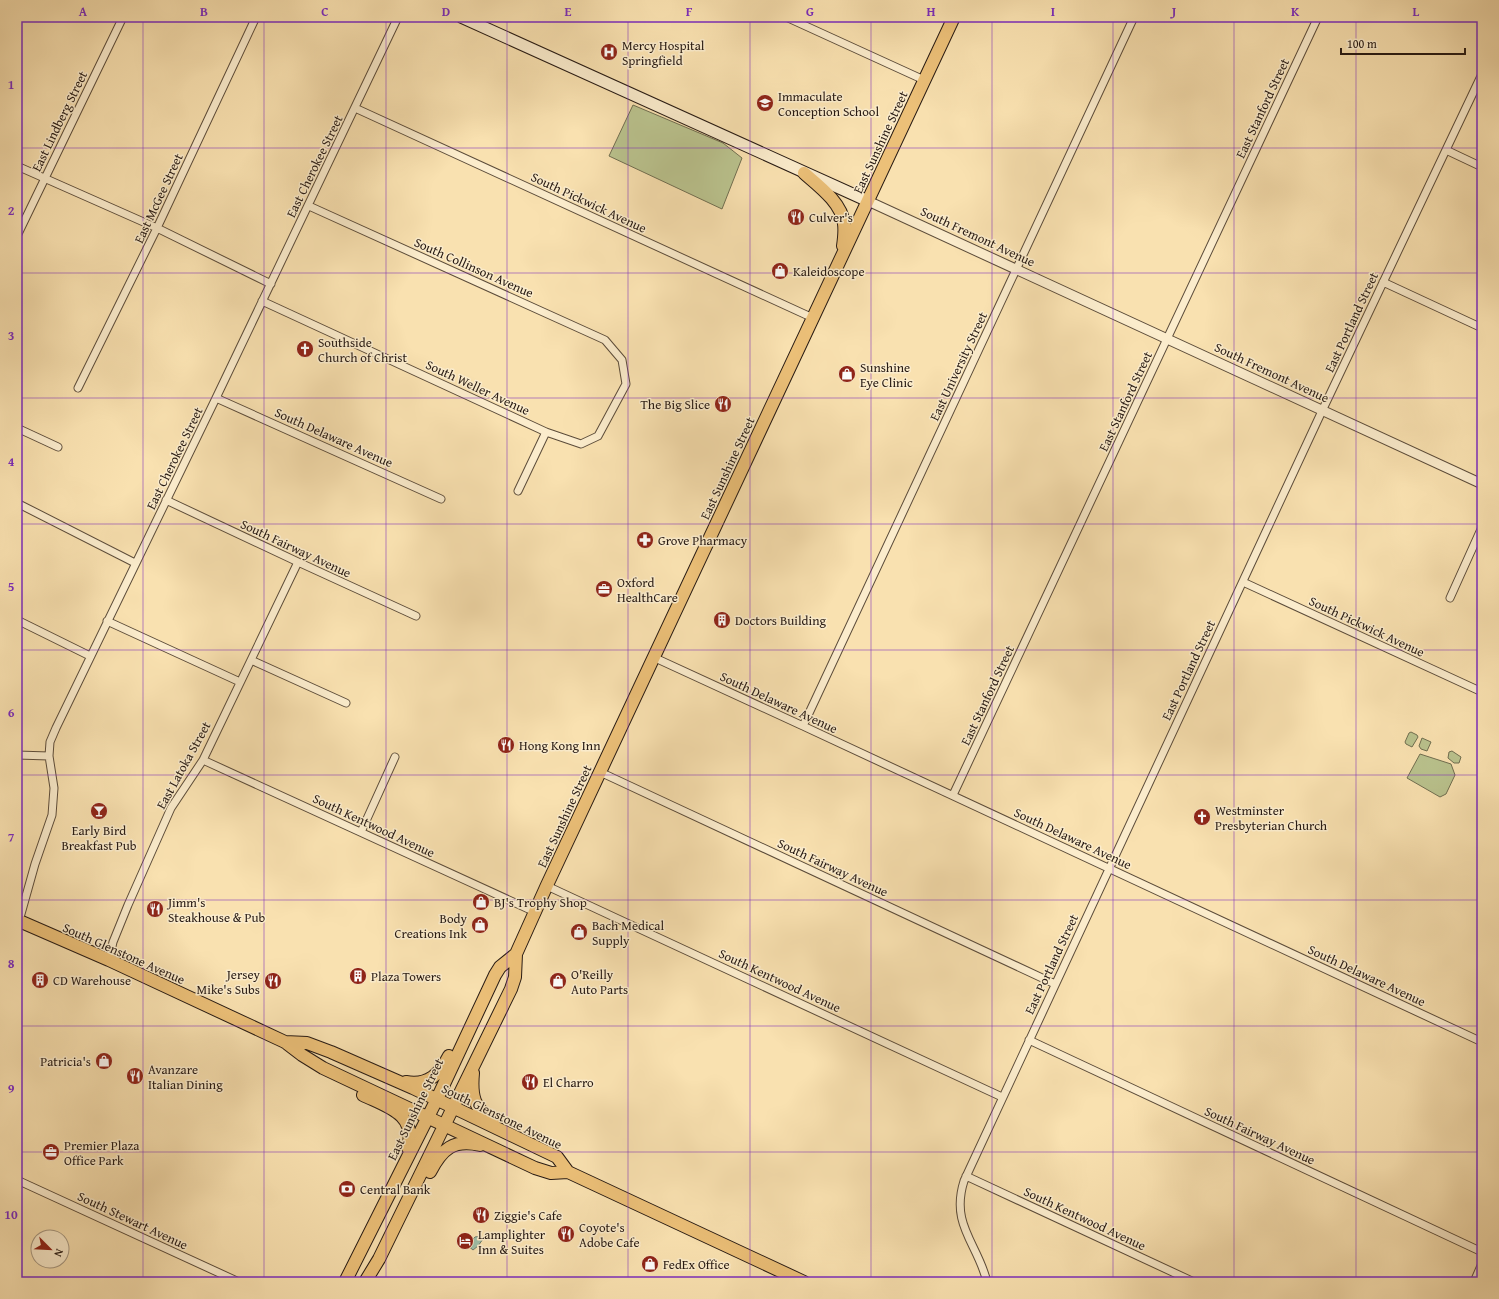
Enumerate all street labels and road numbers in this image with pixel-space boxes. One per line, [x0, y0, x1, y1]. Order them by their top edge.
street label: East Stanford Street [1231, 55, 1294, 161]
street label: East Lindberg Street [27, 67, 92, 175]
street label: East Sunshine Street [848, 87, 913, 197]
street label: East Cherokee Street [281, 111, 348, 221]
street label: East McGee Street [129, 150, 188, 246]
street label: South Pickwick Avenue [528, 167, 650, 238]
street label: South Fremont Avenue [917, 202, 1038, 271]
street label: South Collinson Avenue [411, 233, 536, 302]
street label: East Portland Street [1320, 269, 1383, 375]
street label: East University Street [925, 308, 992, 424]
street label: South Fremont Avenue [1211, 338, 1332, 407]
street label: East Stanford Street [1094, 348, 1157, 454]
street label: South Weller Avenue [423, 355, 533, 420]
street label: East Cherokee Street [141, 403, 208, 513]
street label: South Delaware Avenue [272, 403, 396, 472]
street label: East Sunshine Street [695, 413, 760, 523]
street label: South Fairway Avenue [237, 514, 354, 582]
street label: South Pickwick Avenue [1306, 591, 1428, 662]
street label: East Portland Street [1157, 617, 1220, 723]
street label: East Stanford Street [956, 642, 1019, 748]
street label: South Delaware Avenue [717, 667, 841, 738]
street label: East Latoka Street [151, 718, 216, 813]
street label: East Sunshine Street [532, 761, 597, 871]
street label: South Kentwood Avenue [310, 789, 438, 862]
street label: South Delaware Avenue [1011, 803, 1135, 874]
street label: South Fairway Avenue [774, 833, 891, 901]
street label: East Portland Street [1020, 911, 1083, 1017]
street label: South Glenstone Avenue [60, 918, 188, 989]
street label: South Delaware Avenue [1305, 940, 1429, 1011]
street label: South Kentwood Avenue [716, 944, 844, 1017]
street label: East Sunshine Street [383, 1055, 449, 1163]
street label: South Glenstone Avenue [438, 1079, 565, 1154]
street label: South Fairway Avenue [1201, 1101, 1318, 1169]
street label: South Kentwood Avenue [1021, 1182, 1149, 1255]
street label: South Stewart Avenue [75, 1187, 191, 1254]

